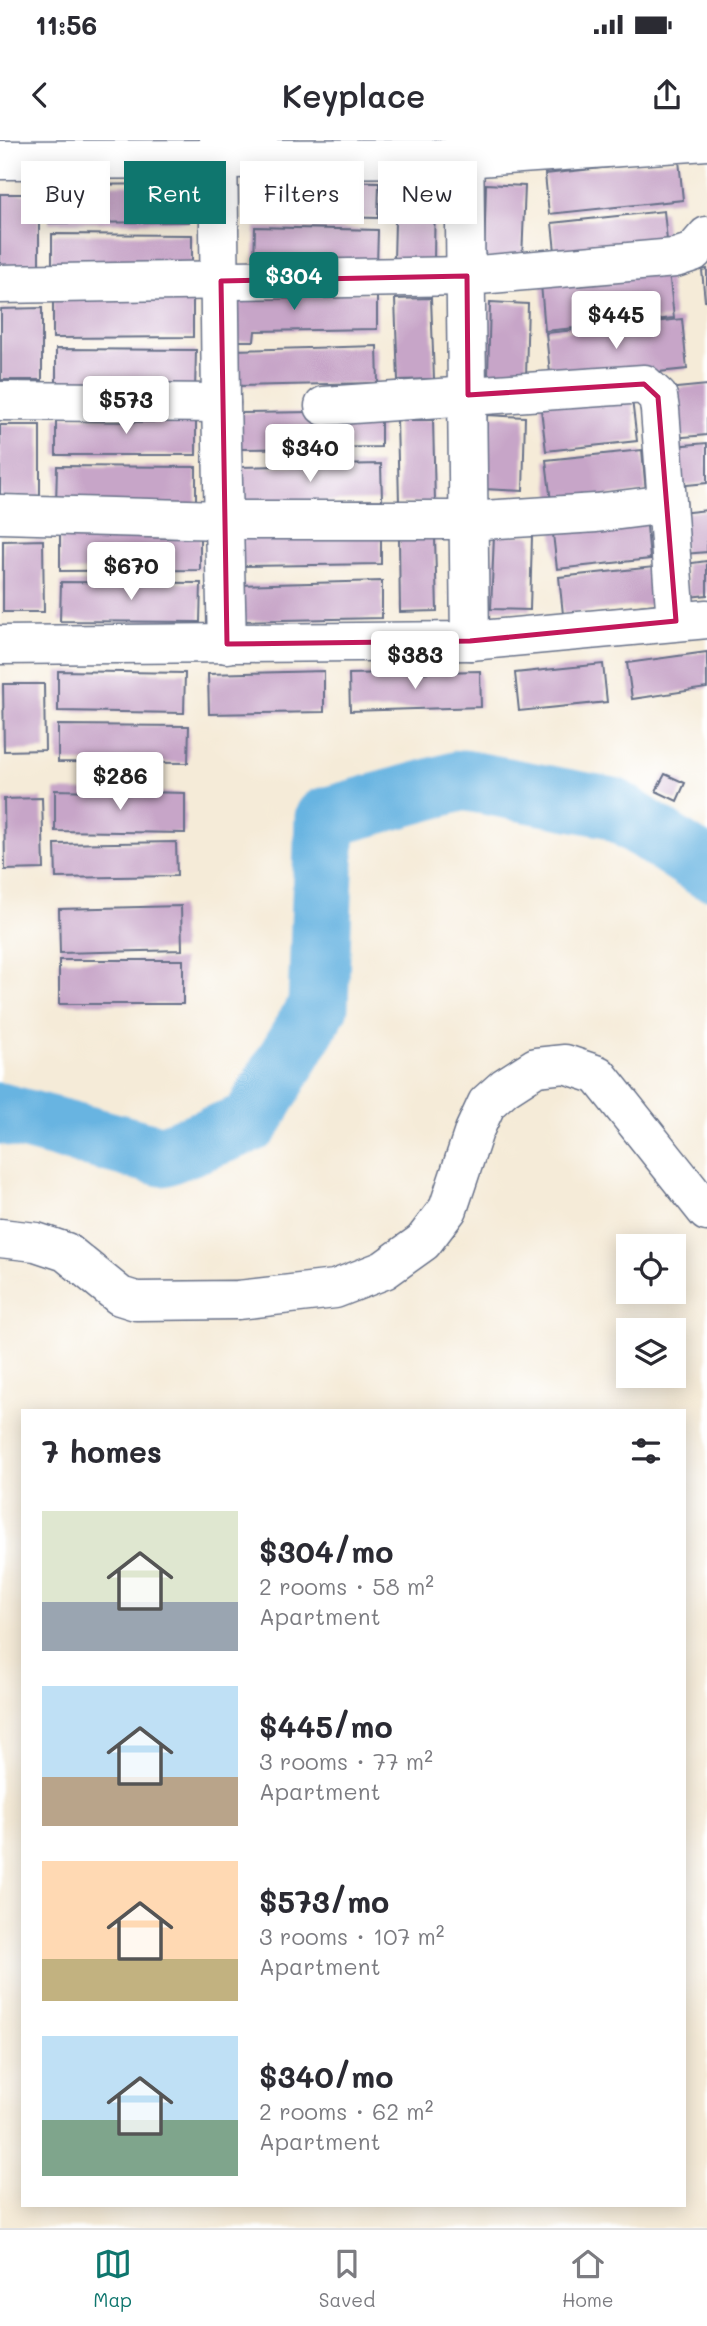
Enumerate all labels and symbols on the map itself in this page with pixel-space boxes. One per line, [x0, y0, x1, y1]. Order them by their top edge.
pin: $304 [253, 253, 335, 312]
pin: $445 [575, 292, 657, 351]
pin: $573 [85, 376, 167, 436]
pin: $340 [269, 424, 351, 484]
pin: $670 [90, 542, 172, 602]
pin: $383 [374, 631, 456, 691]
pin: $286 [79, 752, 161, 812]

